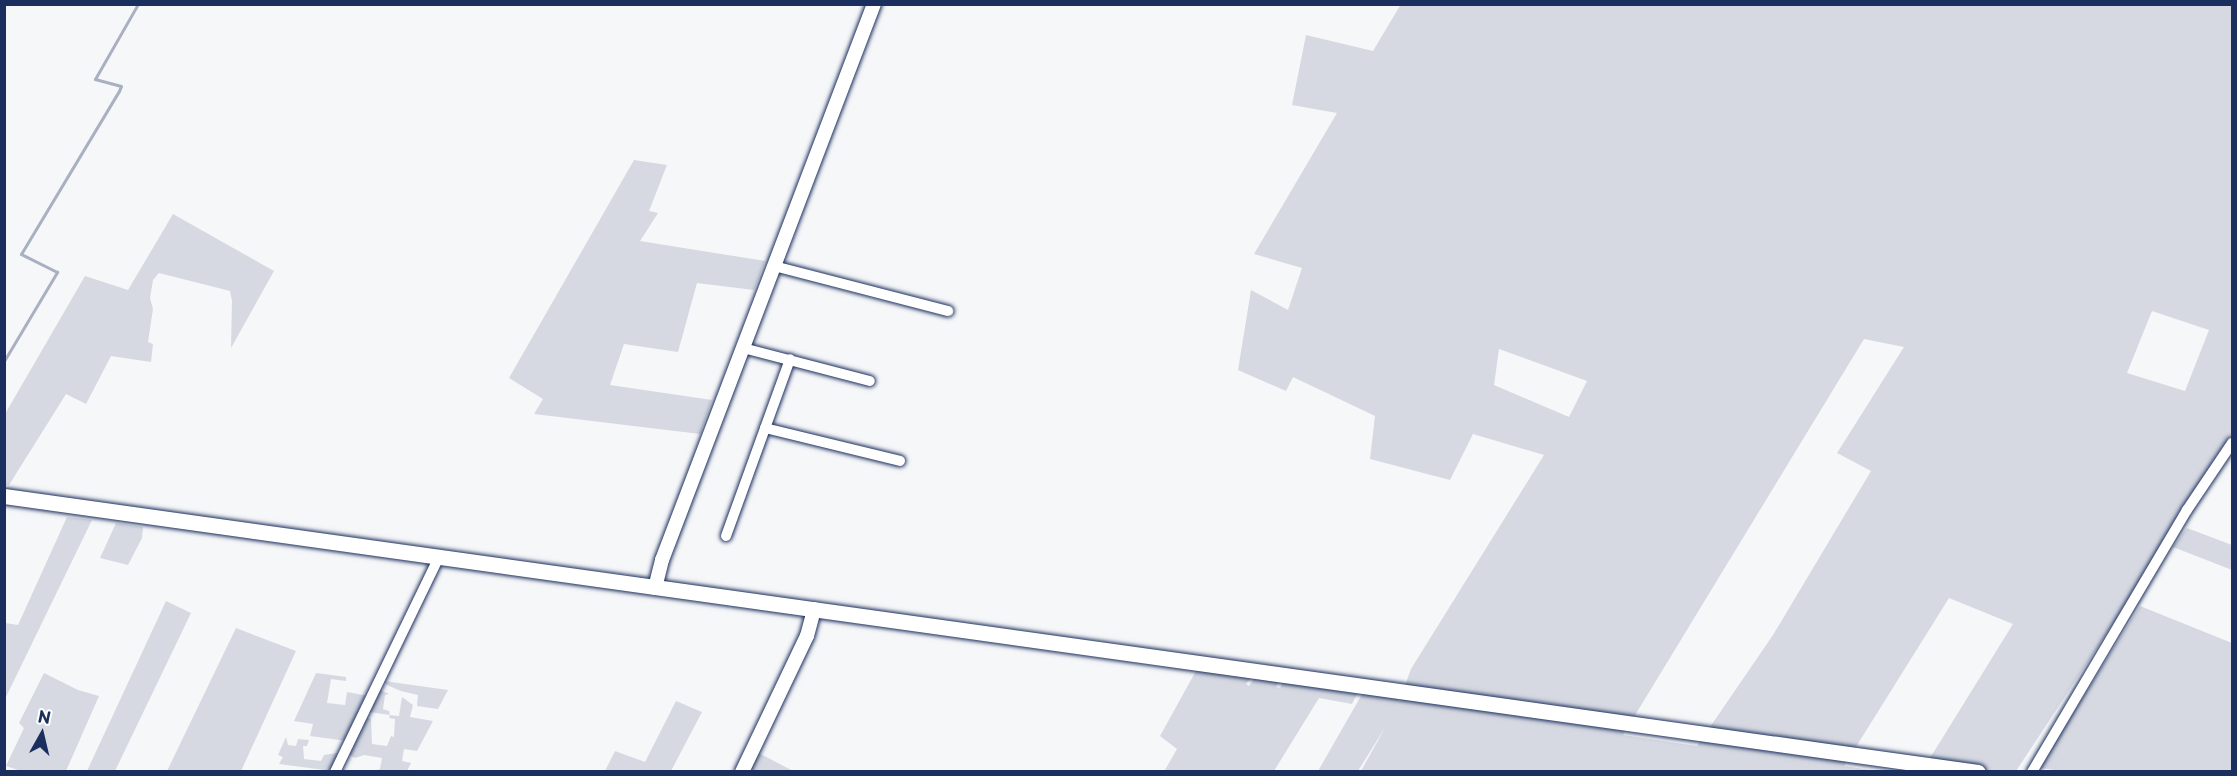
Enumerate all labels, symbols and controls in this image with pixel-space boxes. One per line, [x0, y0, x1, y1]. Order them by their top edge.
text: N [37, 703, 52, 729]
north arrow [12, 704, 72, 764]

